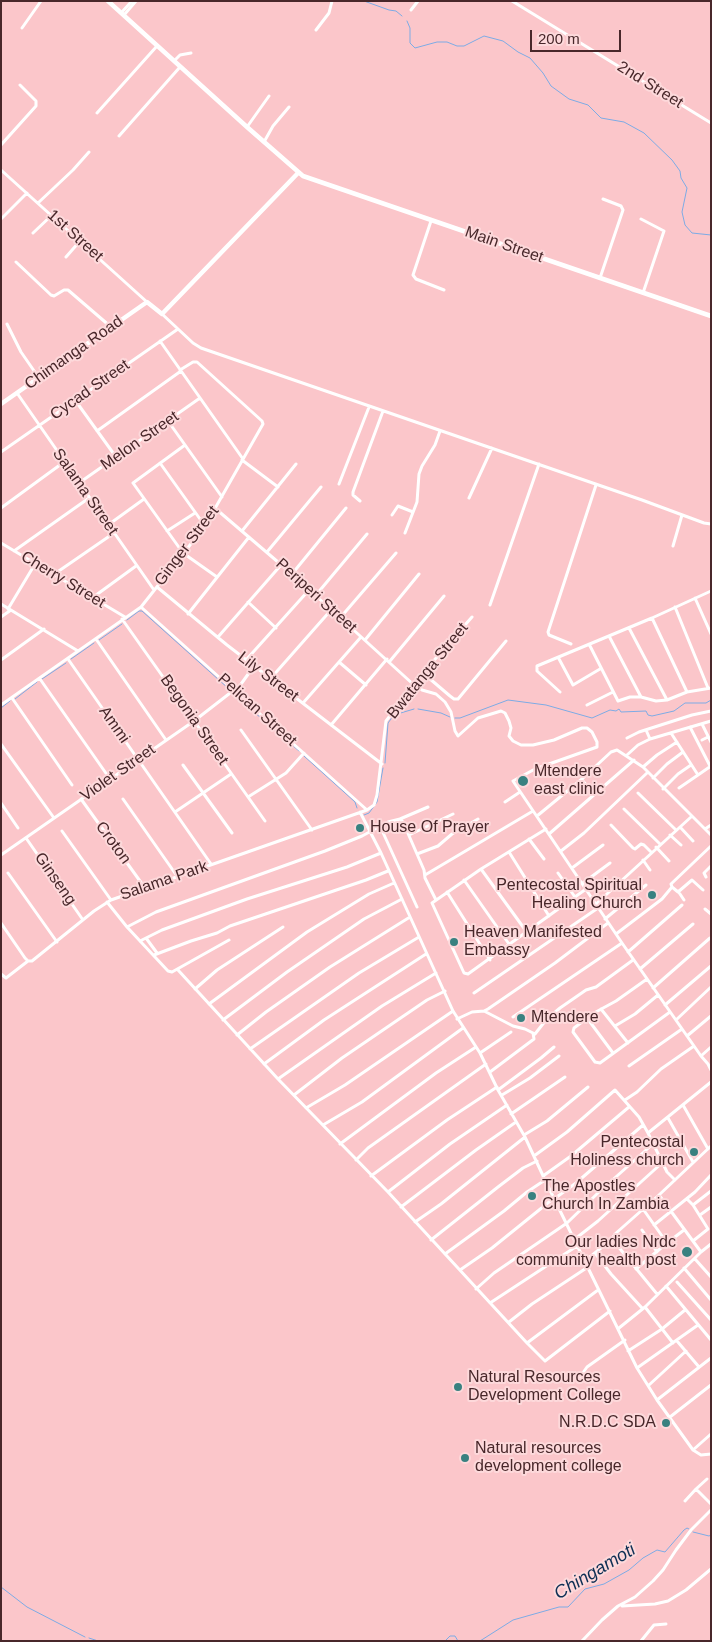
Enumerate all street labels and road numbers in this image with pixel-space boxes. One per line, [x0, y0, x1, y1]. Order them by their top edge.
street label: 2nd Street [614, 57, 686, 113]
street label: 1st Street [43, 206, 107, 266]
street label: Main Street [462, 223, 546, 267]
street label: Chimanga Road [21, 312, 127, 394]
street label: Cycad Street [47, 356, 133, 424]
street label: Melon Street [97, 407, 183, 475]
street label: Salama Street [48, 445, 122, 539]
street label: Ginger Street [151, 502, 223, 590]
street label: Cherry Street [17, 547, 109, 613]
street label: Periperi Street [272, 555, 360, 637]
street label: Bwatanga Street [383, 619, 473, 723]
street label: Lily Street [234, 648, 302, 706]
street label: Pelican Street [214, 670, 300, 750]
street label: Begonia Street [156, 671, 232, 769]
street label: Ammi [94, 703, 134, 747]
street label: Violet Street [77, 740, 159, 806]
street label: Croton [91, 818, 135, 868]
street label: Ginseng [30, 849, 80, 909]
street label: Salama Park [118, 857, 210, 905]

